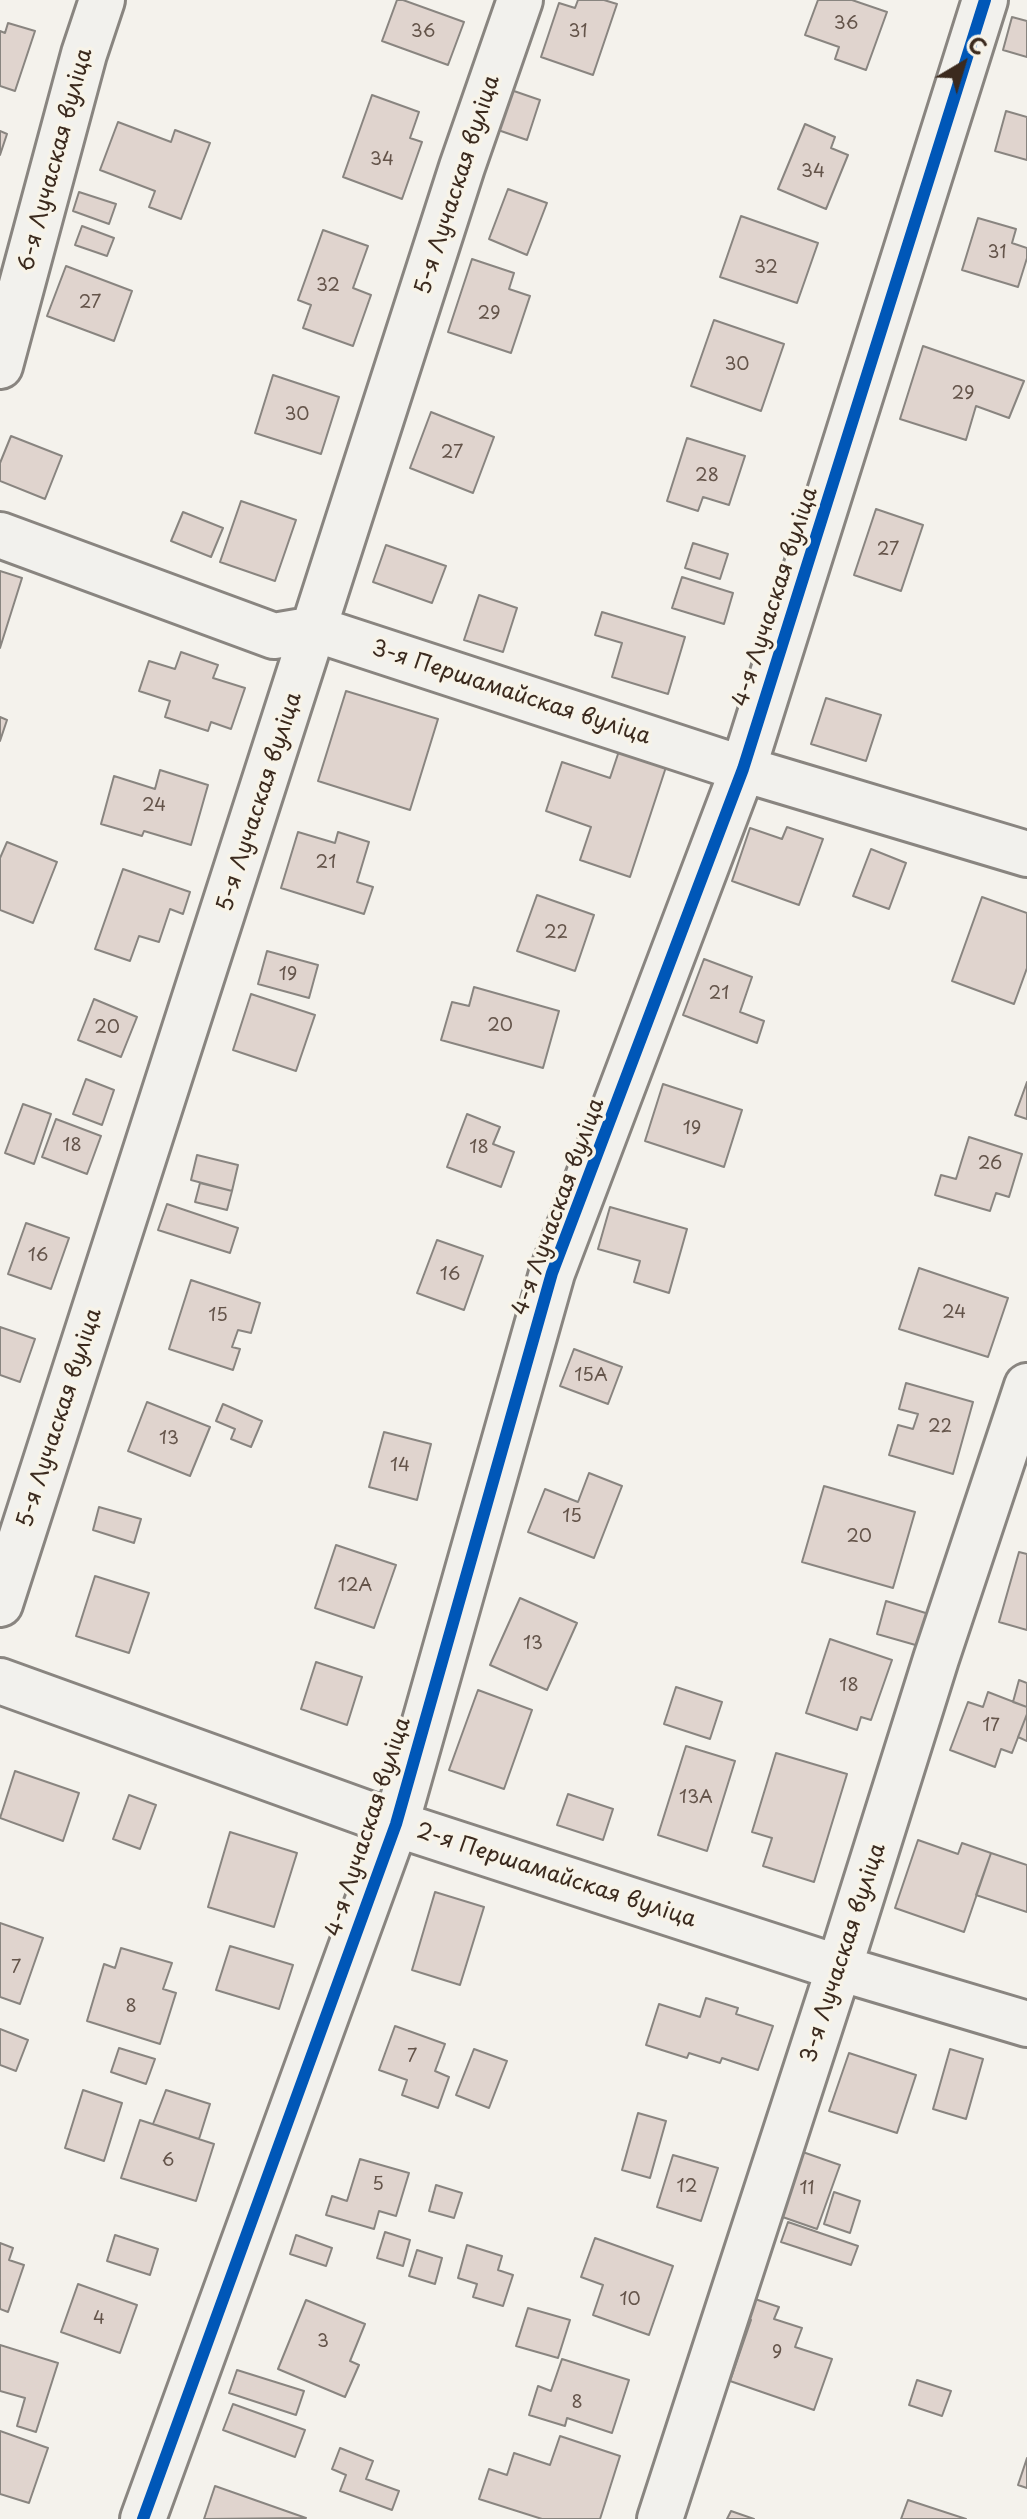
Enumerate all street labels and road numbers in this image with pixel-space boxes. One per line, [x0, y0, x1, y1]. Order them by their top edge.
street label: 6-я Лучаская вуліца [13, 45, 99, 275]
street label: 5-я Лучаская вуліца [410, 72, 506, 298]
street label: 4-я Лучаская вуліца [728, 484, 824, 710]
street label: 3-я Першамайская вуліца [368, 635, 654, 751]
street label: 5-я Лучаская вуліца [212, 689, 308, 915]
street label: 4-я Лучаская вуліца [507, 1095, 611, 1319]
street label: 5-я Лучаская вуліца [12, 1305, 108, 1531]
street label: 4-я Лучаская вуліца [321, 1714, 417, 1940]
street label: 2-я Першамайская вуліца [413, 1818, 699, 1934]
street label: 3-я Лучаская вуліца [796, 1840, 892, 2066]

